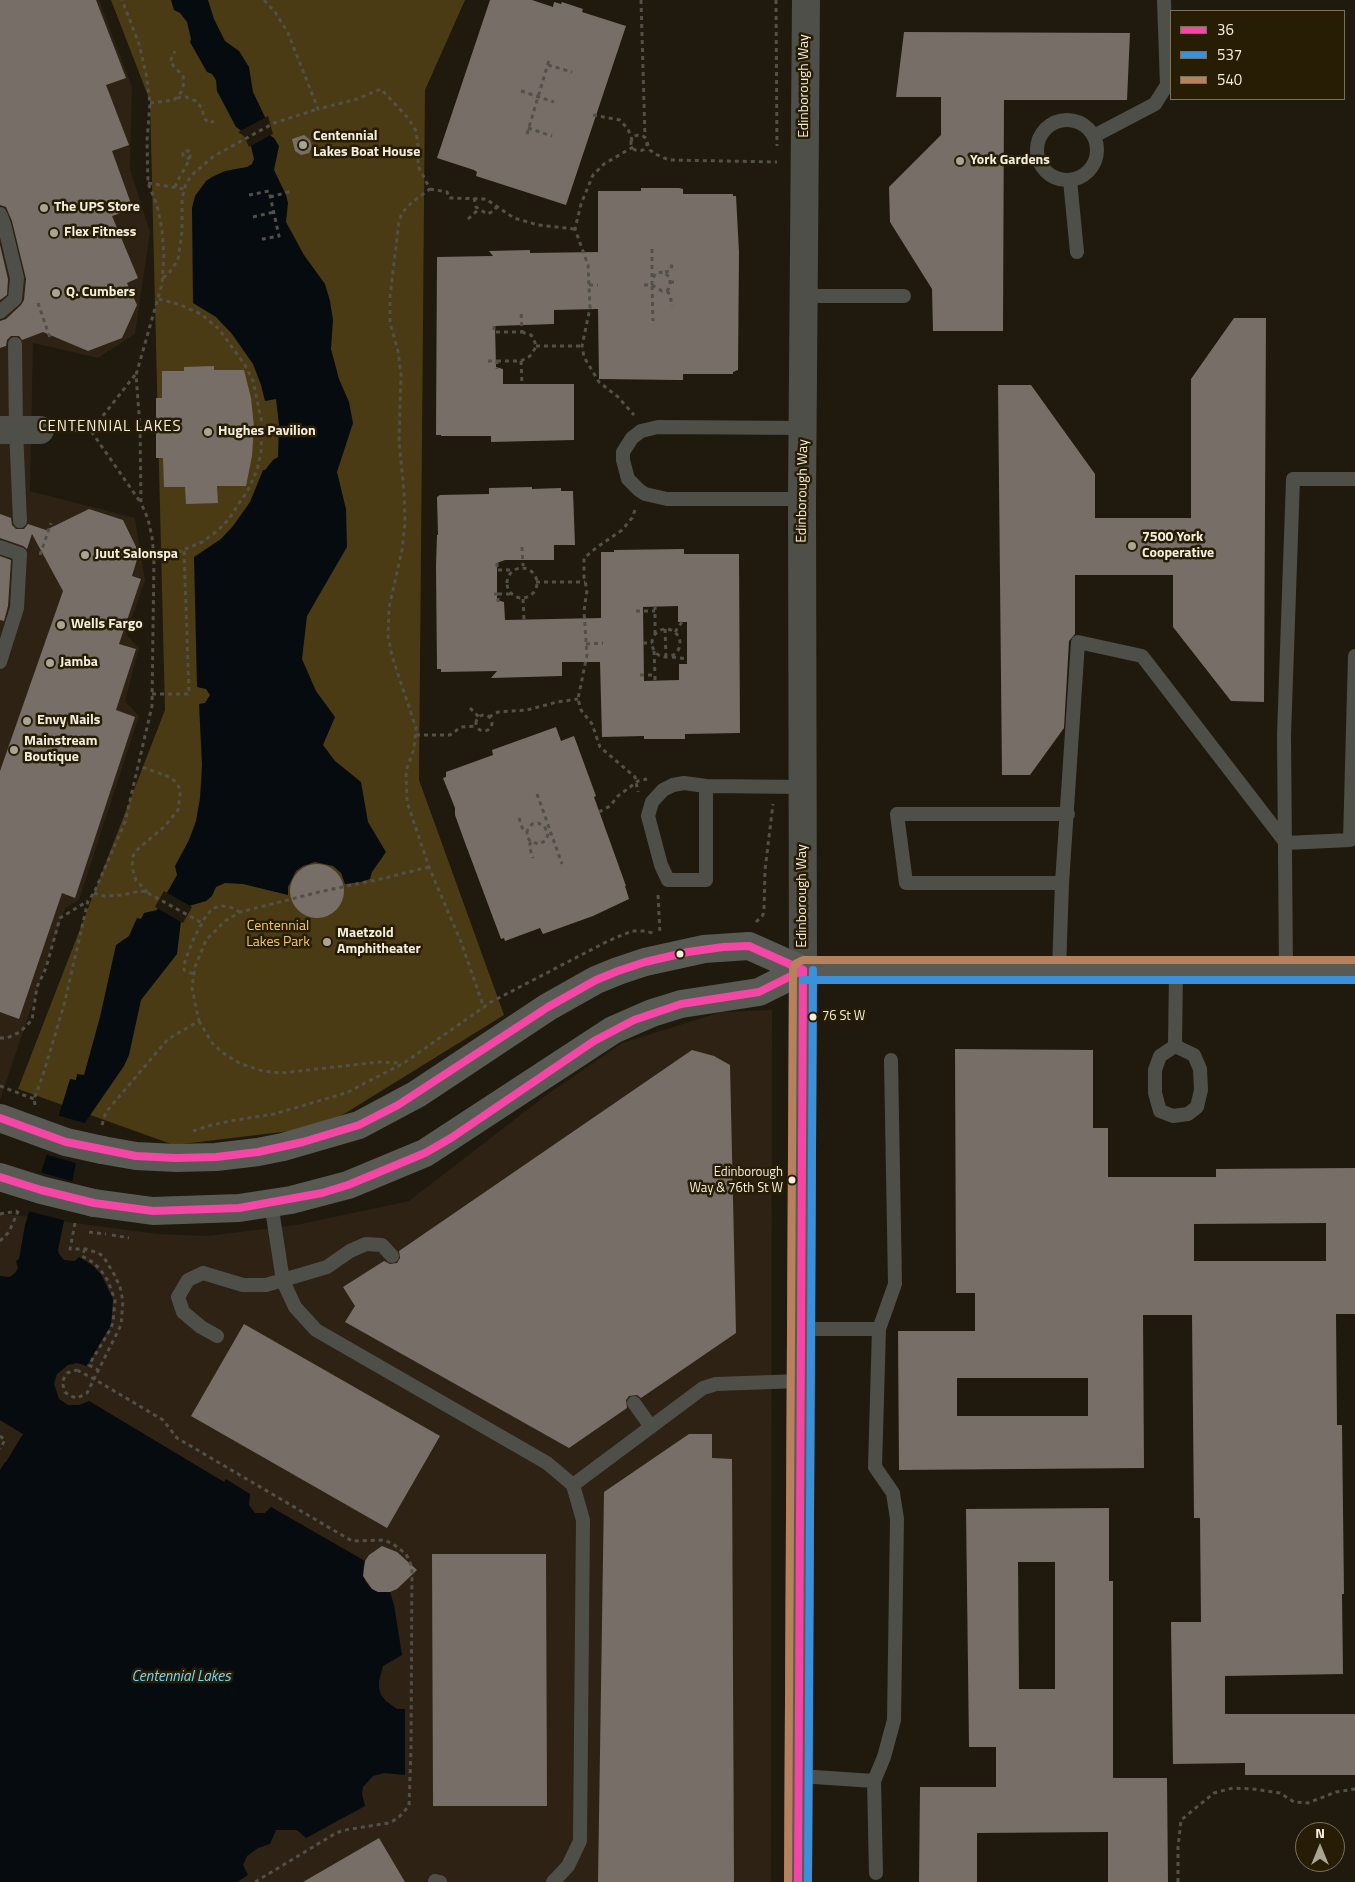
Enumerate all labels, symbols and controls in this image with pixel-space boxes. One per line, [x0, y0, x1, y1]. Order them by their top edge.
legend [1170, 10, 1345, 100]
text: 36 [1217, 18, 1234, 41]
street label: Edinborough Way [797, 34, 813, 138]
text: 537 [1217, 43, 1242, 66]
text: 540 [1217, 68, 1242, 91]
place label: Centennial Lakes Boat House [313, 129, 420, 162]
marker: Centennial Lakes Boat House [297, 139, 309, 151]
place label: York Gardens [970, 153, 1050, 169]
marker: York Gardens [954, 155, 966, 167]
place label: The UPS Store [54, 200, 140, 216]
marker: The UPS Store [38, 202, 50, 214]
place label: Flex Fitness [64, 225, 136, 241]
marker: Flex Fitness [48, 227, 60, 239]
place label: Q. Cumbers [66, 285, 135, 301]
marker: Q. Cumbers [50, 287, 62, 299]
district label: CENTENNIAL LAKES [36, 418, 184, 436]
place label: Hughes Pavilion [218, 424, 316, 440]
marker: Hughes Pavilion [202, 426, 214, 438]
street label: Edinborough Way [794, 439, 812, 543]
place label: 7500 York Cooperative [1142, 530, 1214, 562]
marker: 7500 York Cooperative [1126, 540, 1138, 552]
place label: Juut Salonspa [95, 547, 178, 563]
marker: Juut Salonspa [79, 549, 91, 561]
place label: Wells Fargo [71, 617, 143, 633]
marker: Wells Fargo [55, 619, 67, 631]
place label: Jamba [60, 655, 98, 671]
marker: Jamba [44, 657, 56, 669]
place label: Envy Nails [37, 713, 100, 729]
marker: Envy Nails [21, 715, 33, 727]
place label: Mainstream Boutique [24, 734, 97, 766]
marker: Mainstream Boutique [8, 744, 20, 756]
street label: Edinborough Way [795, 844, 811, 948]
park label: Centennial Lakes Park [246, 919, 310, 952]
place label: Maetzold Amphitheater [337, 926, 421, 959]
marker: Maetzold Amphitheater [321, 936, 333, 948]
unlabelled marker [675, 949, 685, 959]
place label: 76 St W [822, 1009, 865, 1025]
marker: 76 St W [808, 1012, 818, 1022]
place label: Edinborough Way & 76th St W [689, 1165, 783, 1196]
marker: Edinborough Way & 76th St W [787, 1175, 797, 1185]
water label: Centennial Lakes [131, 1668, 231, 1686]
north arrow [1295, 1822, 1345, 1872]
text: N [1315, 1822, 1325, 1843]

